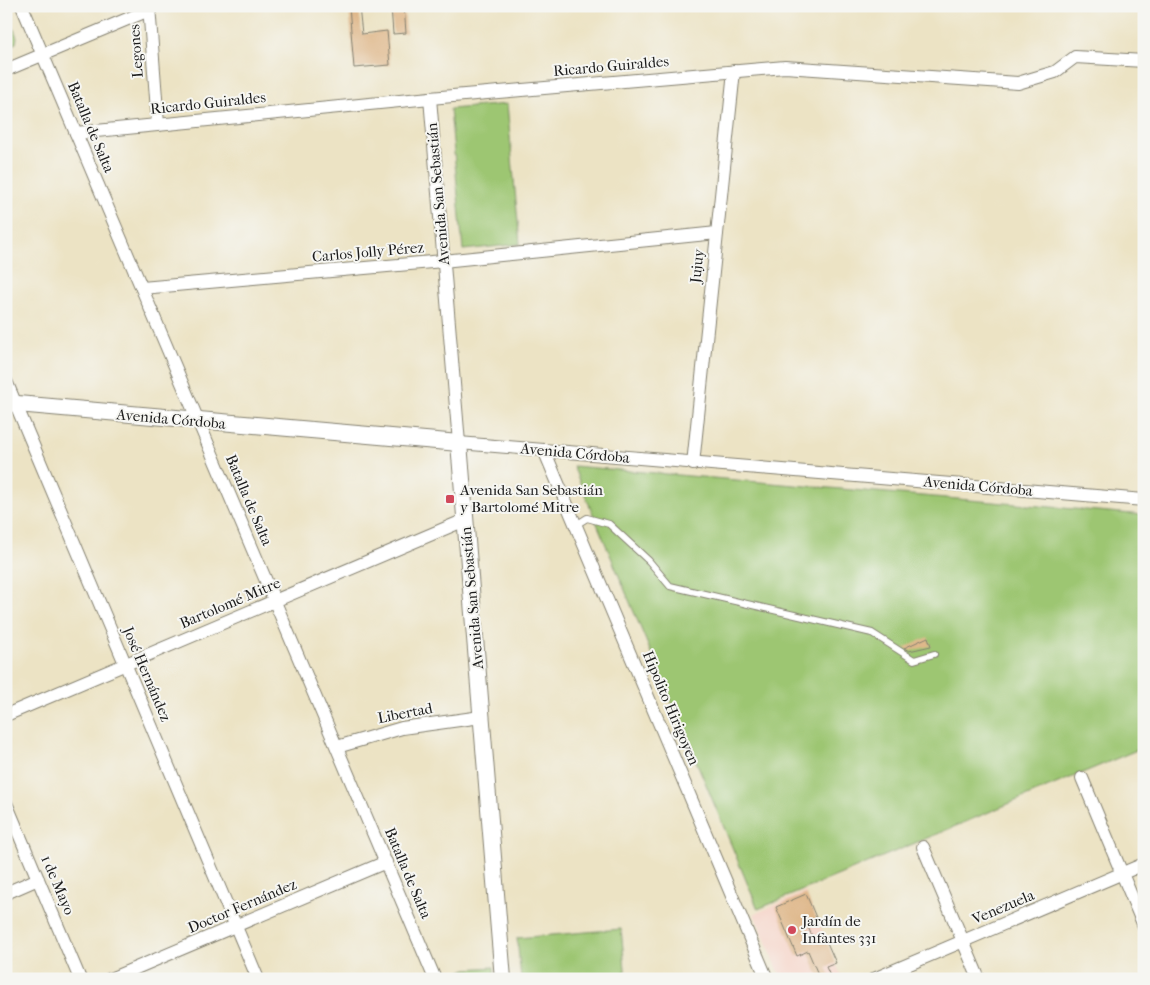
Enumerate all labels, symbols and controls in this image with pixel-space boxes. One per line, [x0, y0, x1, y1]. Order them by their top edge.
street label: Legones [125, 23, 147, 78]
street label: Ricardo Guiraldes [552, 52, 670, 80]
street label: Batalla de Salta [64, 79, 119, 176]
street label: Ricardo Guiraldes [149, 88, 267, 118]
street label: Avenida San Sebastián [423, 122, 453, 267]
street label: Carlos Jolly Pérez [311, 238, 425, 266]
street label: Jujuy [686, 247, 708, 285]
street label: Avenida Córdoba [115, 405, 227, 433]
street label: Avenida Córdoba [519, 439, 631, 467]
street label: Batalla de Salta [222, 452, 277, 549]
street label: Avenida Córdoba [922, 472, 1034, 500]
place label: Avenida San Sebastián y Bartolomé Mitre [459, 481, 603, 516]
marker: Avenida San Sebastián y Bartolomé Mitre [444, 493, 456, 505]
street label: Avenida San Sebastián [457, 526, 487, 671]
street label: Bartolomé Mitre [177, 573, 284, 632]
street label: José Hernández [119, 623, 175, 724]
street label: Hipolito Hirigoyen [639, 648, 703, 768]
street label: Libertad [376, 699, 435, 727]
street label: Batalla de Salta [381, 825, 436, 922]
street label: 1 de Mayo [37, 852, 79, 918]
street label: Doctor Fernández [185, 875, 299, 937]
street label: Venezuela [968, 885, 1038, 929]
place label: Jardín de Infantes 331 [801, 912, 876, 947]
marker: Jardín de Infantes 331 [786, 924, 798, 936]

